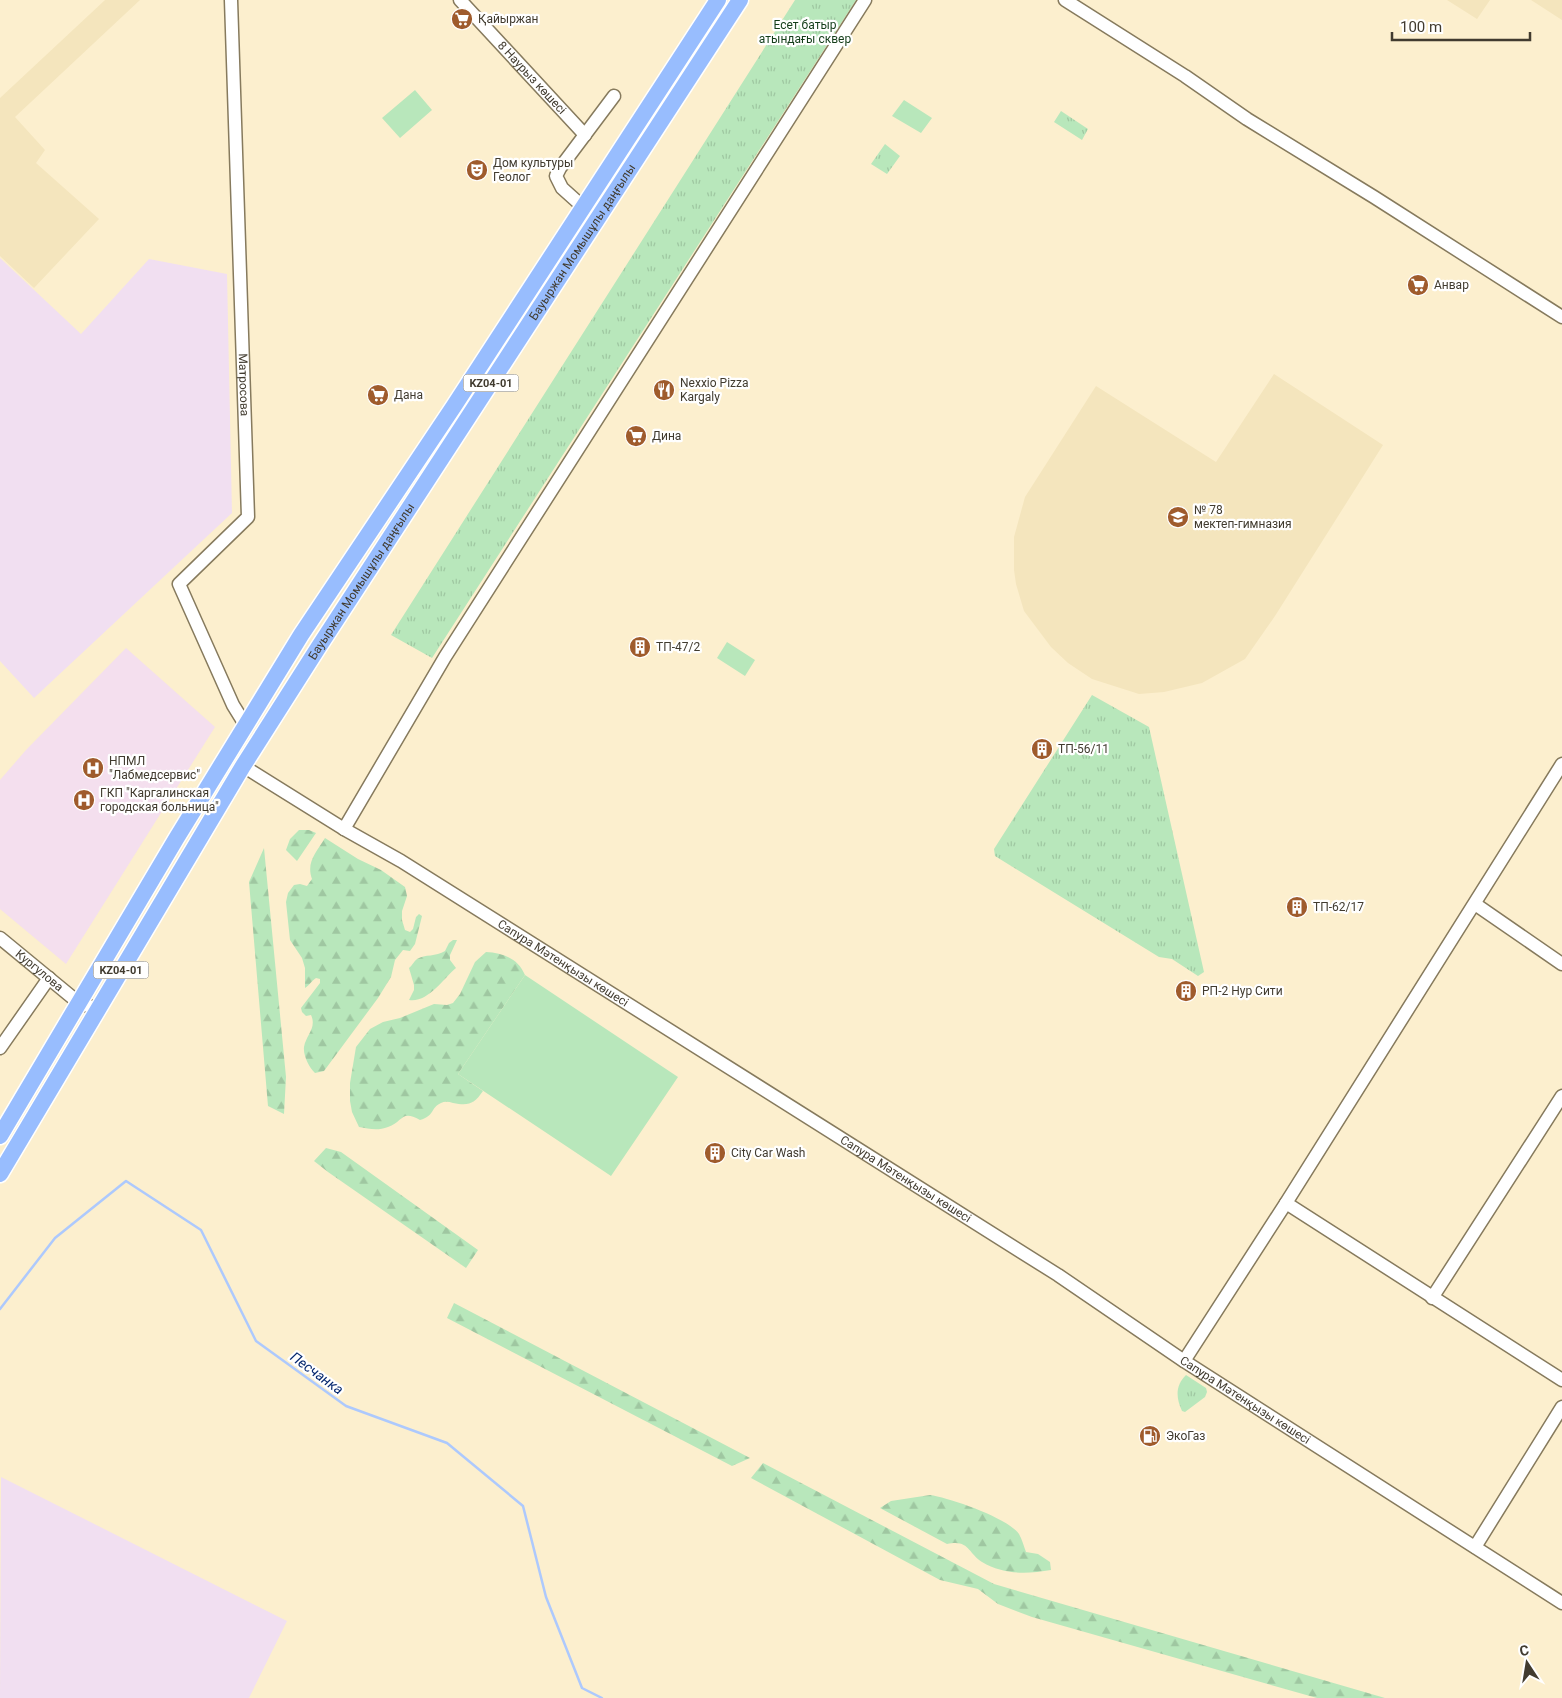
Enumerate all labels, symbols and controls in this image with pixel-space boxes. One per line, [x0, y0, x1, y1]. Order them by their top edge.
supermarket icon: Қайыржан [450, 7, 474, 31]
scale bar [1392, 10, 1530, 42]
place label: Қайыржан [478, 12, 538, 26]
park label: Есет батыр атындағы сквер [759, 18, 851, 46]
text: 100 m [1400, 18, 1442, 36]
street label: 8 Наурыз көшесі [495, 38, 569, 117]
place label: Дом культуры Геолог [493, 156, 573, 184]
theatre icon: Дом культуры Геолог [465, 158, 489, 182]
street label: Бауыржан Момышұлы даңғылы [526, 161, 638, 323]
supermarket icon: Анвар [1406, 273, 1430, 297]
place label: Анвар [1434, 278, 1469, 292]
street label: Матросова [236, 353, 252, 416]
road number: KZ04-01 [464, 374, 518, 392]
place label: Nexxio Pizza Kargaly [680, 376, 749, 404]
restaurant icon: Nexxio Pizza Kargaly [652, 378, 676, 402]
supermarket icon: Дана [366, 383, 390, 407]
place label: Дана [394, 388, 423, 402]
supermarket icon: Дина [624, 424, 648, 448]
place label: Дина [652, 429, 681, 443]
street label: Бауыржан Момышұлы даңғылы [305, 501, 417, 662]
place label: № 78 мектеп-гимназия [1194, 503, 1292, 531]
school or university icon: № 78 мектеп-гимназия [1166, 505, 1190, 529]
building icon: ТП-47/2 [628, 635, 652, 659]
place label: ТП-47/2 [656, 640, 700, 654]
building icon: ТП-56/11 [1030, 737, 1054, 761]
place label: ТП-56/11 [1058, 742, 1109, 756]
place label: НПМЛ "Лабмедсервис" [109, 754, 200, 782]
hospital icon: НПМЛ "Лабмедсервис" [81, 756, 105, 780]
place label: ГКП "Каргалинская городская больница" [100, 786, 219, 814]
hospital icon: ГКП "Каргалинская городская больница" [72, 788, 96, 812]
building icon: ТП-62/17 [1285, 895, 1309, 919]
place label: ТП-62/17 [1313, 900, 1364, 914]
street label: Сапура Мәтенқызы көшесі [495, 917, 631, 1010]
street label: Кургулова [13, 947, 66, 994]
road number: KZ04-01 [94, 962, 148, 978]
building icon: РП-2 Нур Сити [1174, 979, 1198, 1003]
place label: РП-2 Нур Сити [1202, 984, 1283, 998]
street label: Сапура Мәтенқызы көшесі [838, 1133, 974, 1226]
building icon: City Car Wash [703, 1141, 727, 1165]
place label: City Car Wash [731, 1146, 805, 1160]
water label: Песчанка [287, 1348, 347, 1398]
street label: Сапура Мәтенқызы көшесі [1177, 1353, 1313, 1447]
fuel station icon: ЭкоГаз [1138, 1424, 1162, 1448]
place label: ЭкоГаз [1166, 1429, 1205, 1443]
north arrow [1502, 1638, 1552, 1688]
text: С [1518, 1642, 1530, 1659]

